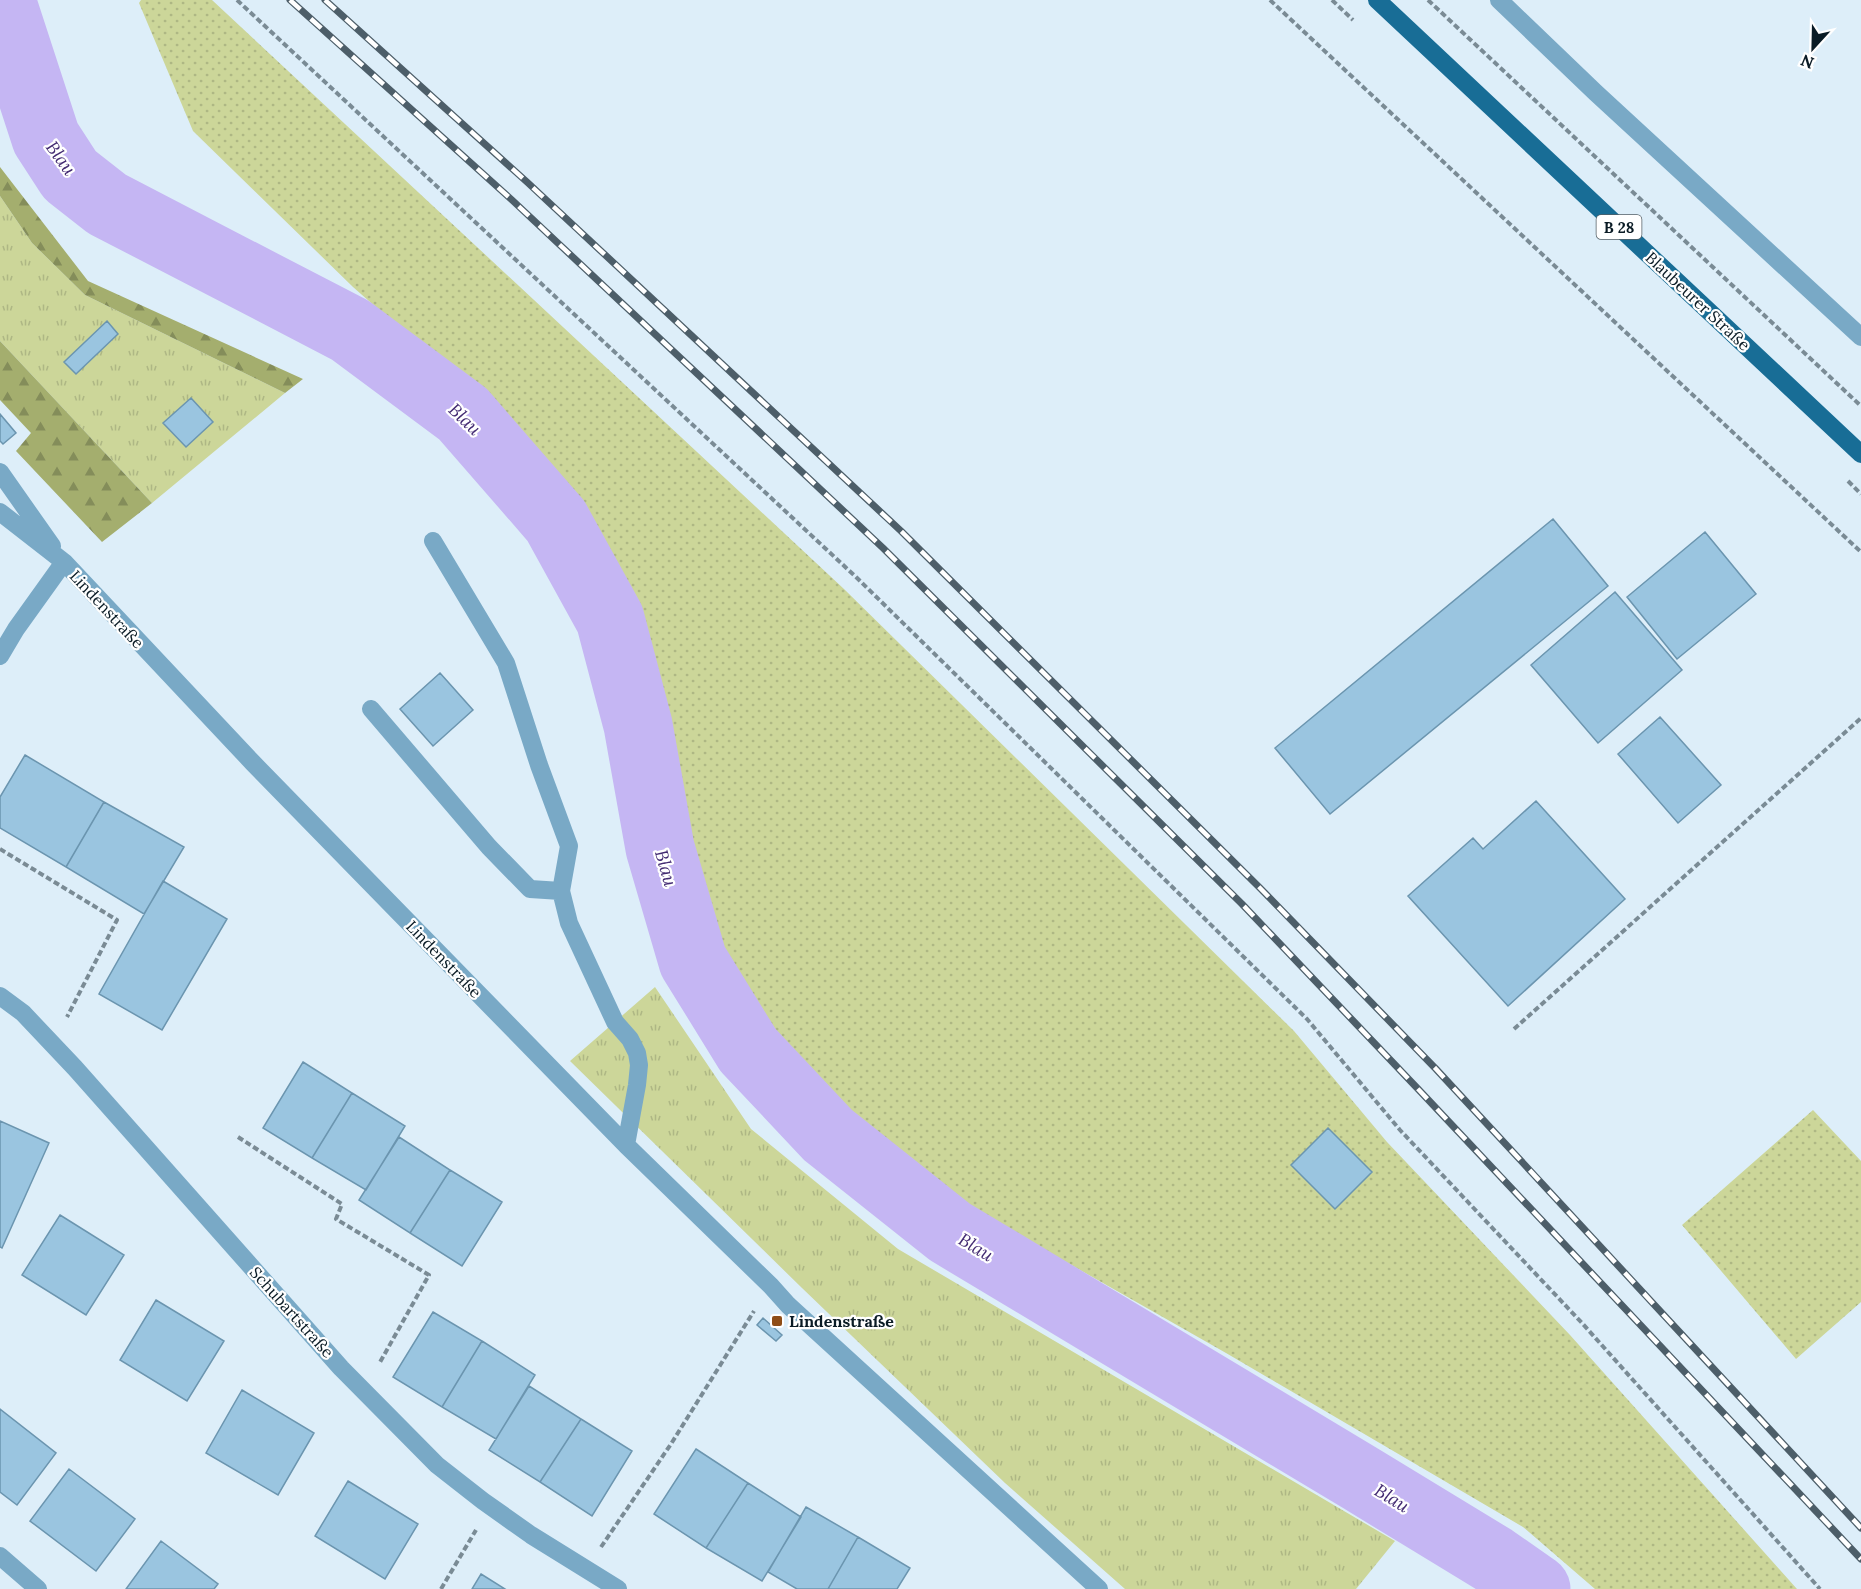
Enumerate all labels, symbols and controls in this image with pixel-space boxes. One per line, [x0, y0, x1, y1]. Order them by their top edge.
north arrow [1783, 18, 1843, 78]
text: N [1798, 50, 1817, 73]
water label: Blau [41, 136, 81, 180]
road number: B 28 [1596, 215, 1642, 239]
street label: Blaubeurer Straße [1641, 247, 1755, 355]
water label: Blau [444, 398, 486, 440]
street label: Lindenstraße [66, 566, 149, 652]
water label: Blau [650, 847, 682, 889]
street label: Lindenstraße [402, 916, 486, 1002]
water label: Blau [954, 1228, 998, 1266]
street label: Schubartstraße [246, 1262, 338, 1362]
place label: Lindenstraße [789, 1311, 894, 1331]
marker: Lindenstraße [770, 1314, 784, 1328]
water label: Blau [1370, 1479, 1414, 1518]

